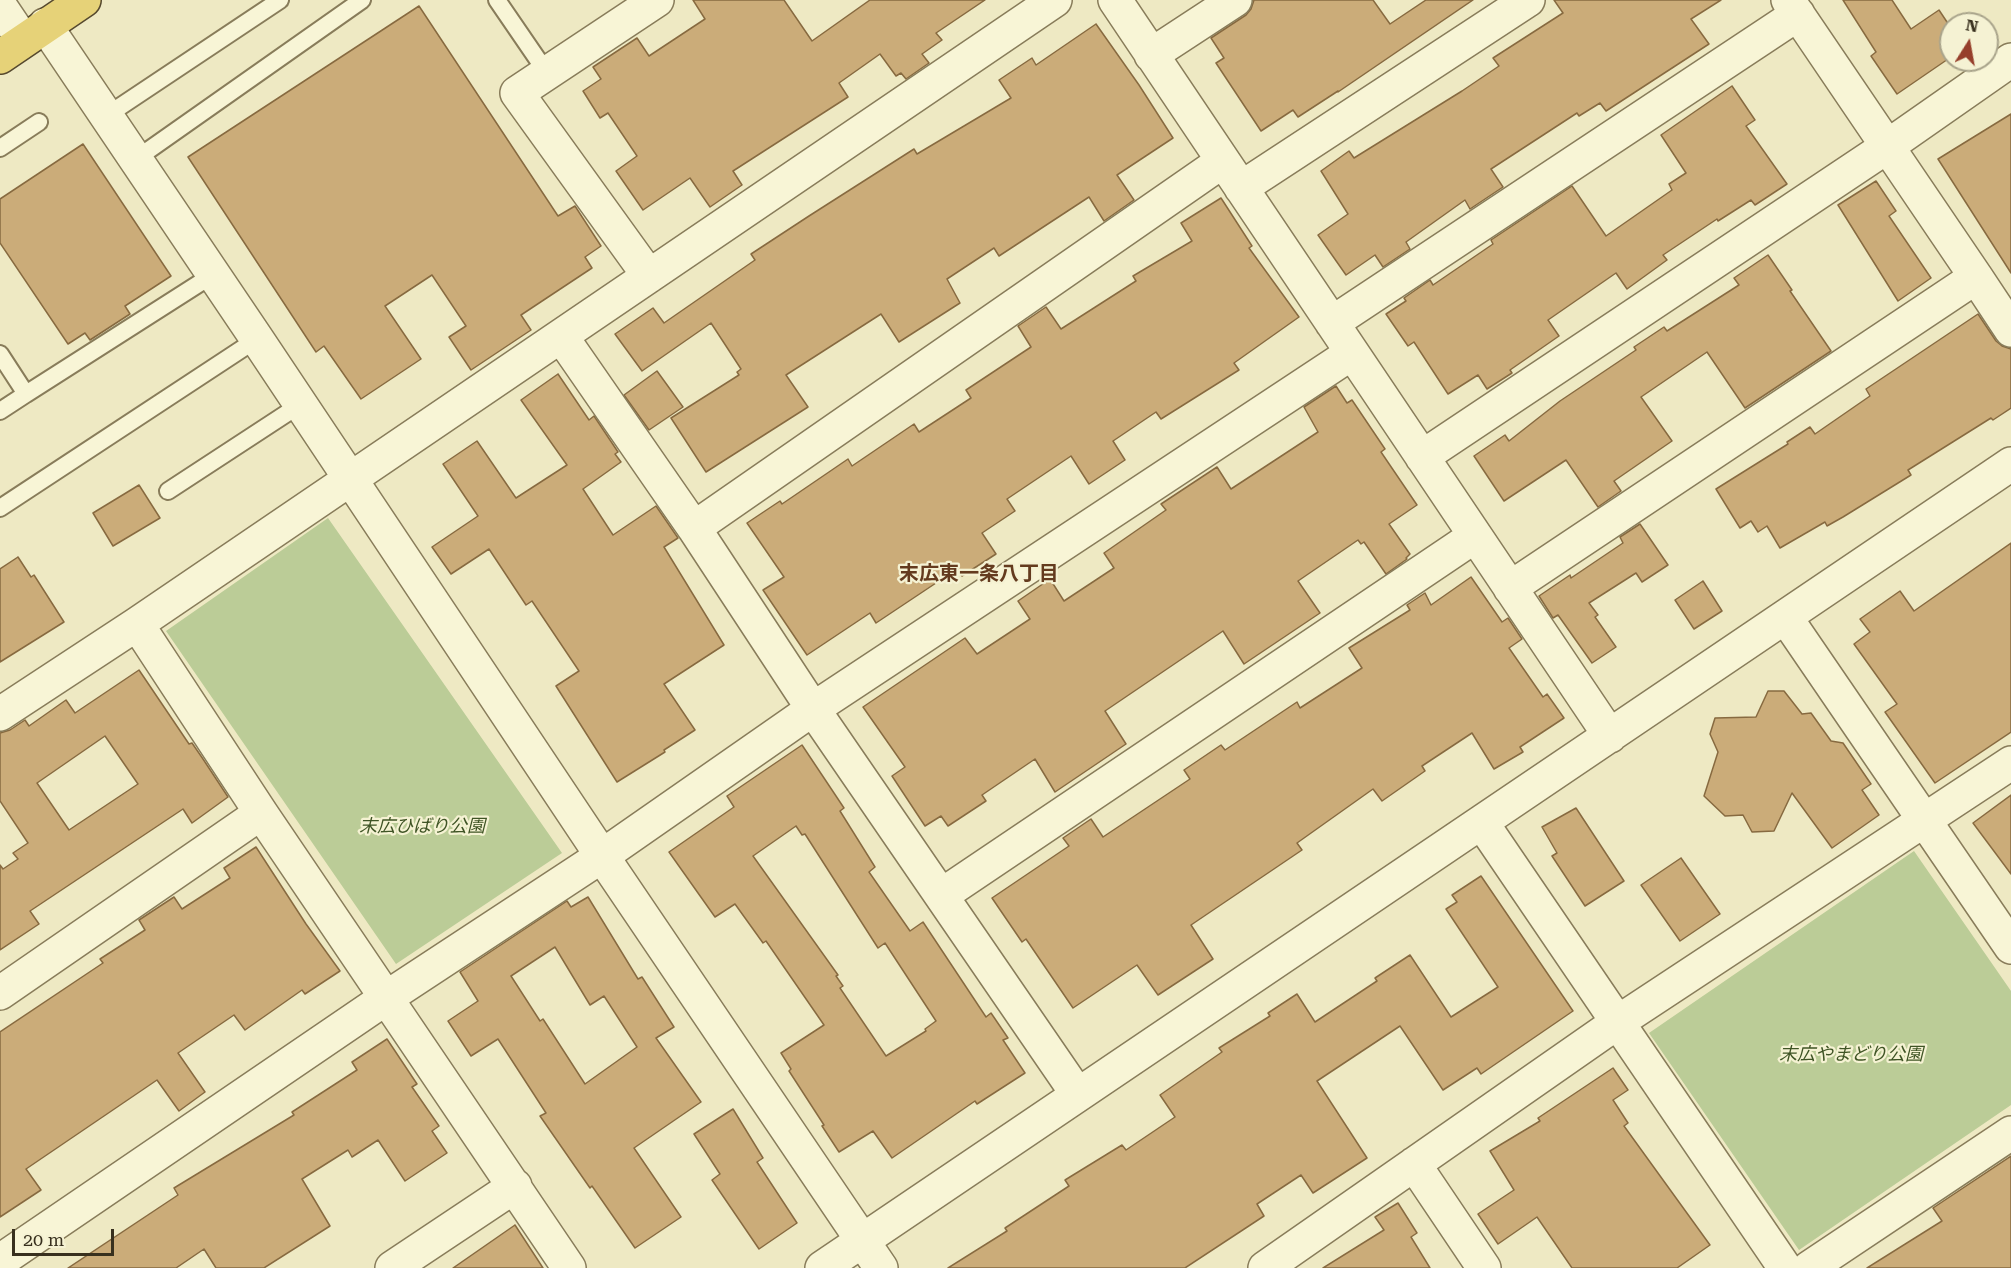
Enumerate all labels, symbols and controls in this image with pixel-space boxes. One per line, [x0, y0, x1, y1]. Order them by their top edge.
north arrow [1939, 12, 1999, 72]
text: N [1964, 15, 1980, 36]
district label: 末広東一条八丁目 [899, 562, 1059, 586]
park label: 末広ひばり公園 [359, 816, 485, 838]
park label: 末広やまどり公園 [1779, 1044, 1923, 1066]
scale bar [15, 1217, 117, 1255]
text: 20 m [23, 1229, 64, 1250]

